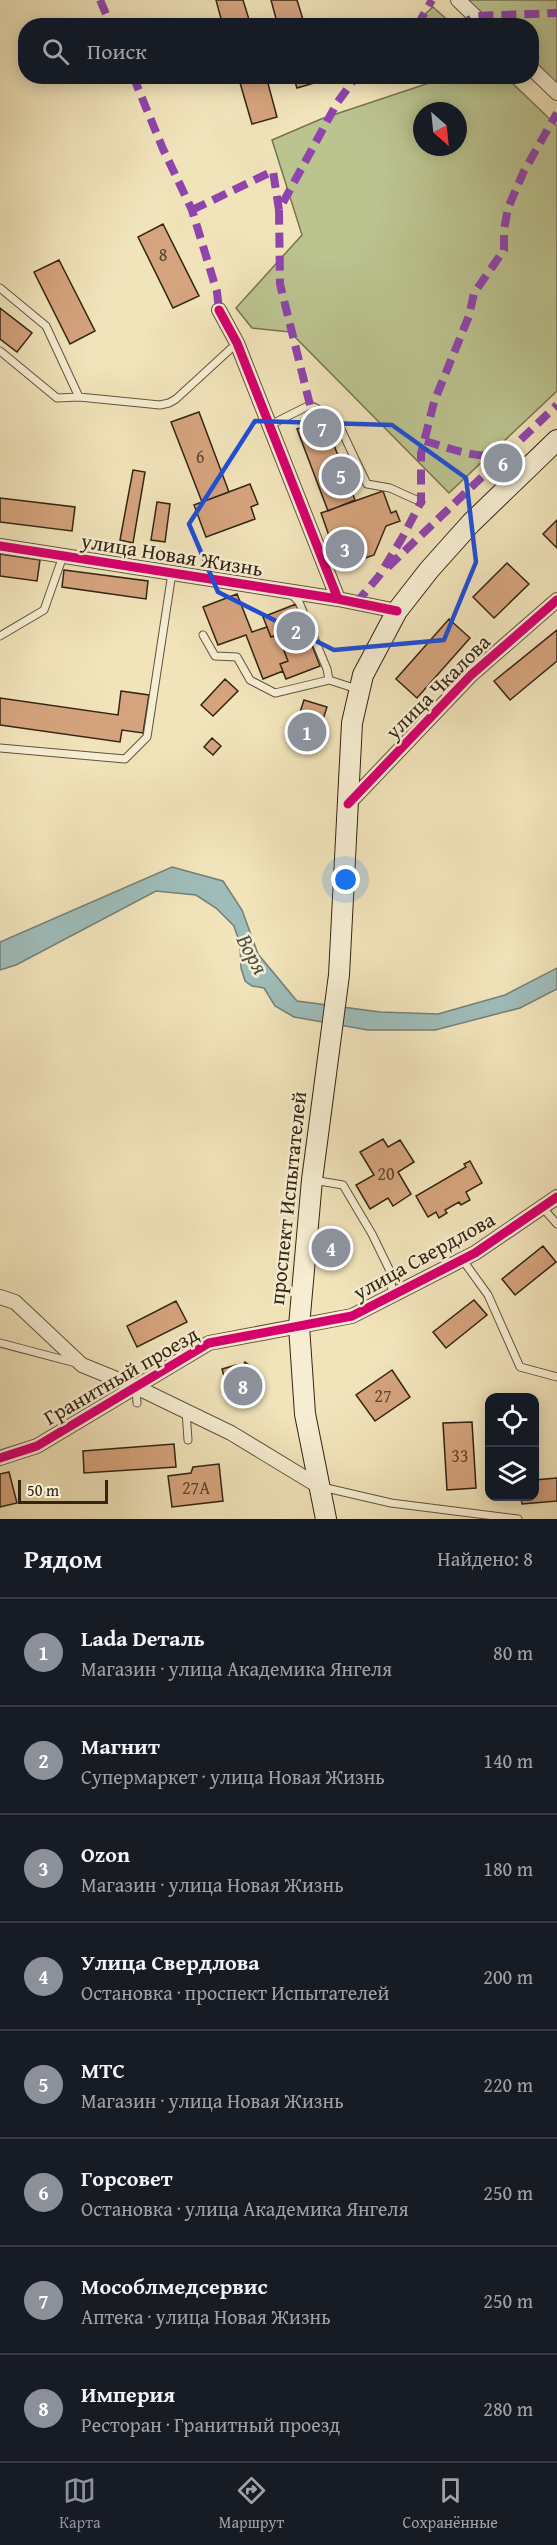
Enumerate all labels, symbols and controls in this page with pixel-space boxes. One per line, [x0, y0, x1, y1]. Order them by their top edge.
search box [18, 18, 539, 84]
icon: search [39, 35, 72, 68]
text: Поиск [87, 35, 147, 67]
north arrow [413, 102, 467, 156]
house number: 8 [159, 241, 167, 268]
pin: 7 [302, 406, 342, 450]
pin: 6 [484, 440, 522, 486]
house number: 6 [196, 443, 204, 470]
pin: 5 [322, 454, 360, 498]
street label: улица Новая Жизнь [78, 525, 265, 584]
pin: 3 [326, 526, 364, 572]
pin: 2 [276, 608, 316, 654]
street label: улица Чкалова [377, 627, 497, 747]
pin: 1 [288, 710, 326, 754]
your location [331, 865, 360, 894]
water label: Воря [229, 927, 277, 980]
street label: проспект Испытателей [261, 1090, 314, 1306]
house number: 20 [377, 1160, 395, 1187]
street label: улица Свердлова [346, 1204, 500, 1308]
pin: 4 [312, 1226, 350, 1270]
street label: Гранитный проезд [37, 1318, 205, 1433]
pin: 8 [224, 1364, 262, 1408]
house number: 27 [374, 1382, 392, 1409]
map controls [485, 1393, 539, 1501]
button: locate [485, 1393, 539, 1447]
house number: 33 [451, 1442, 469, 1469]
button: layers [485, 1447, 539, 1501]
house number: 27А [182, 1474, 210, 1501]
scale bar [18, 1477, 108, 1504]
text: 50 m [27, 1478, 59, 1502]
text: Рядом [24, 1539, 102, 1578]
text: Найдено: 8 [437, 1544, 533, 1573]
text: Lada Dеталь [81, 1622, 205, 1654]
text: 1 [38, 1638, 49, 1667]
text: 80 m [493, 1638, 533, 1667]
text: Магазин · улица Академика Янгеля [81, 1654, 392, 1683]
text: Магнит [81, 1730, 160, 1762]
text: 2 [38, 1746, 49, 1775]
text: 140 m [483, 1746, 533, 1775]
text: Супермаркет · улица Новая Жизнь [81, 1762, 385, 1791]
text: Ozon [81, 1838, 130, 1870]
text: 3 [38, 1854, 49, 1883]
text: 180 m [483, 1854, 533, 1883]
text: Магазин · улица Новая Жизнь [81, 1870, 344, 1899]
text: Улица Свердлова [81, 1946, 260, 1978]
text: 4 [38, 1962, 49, 1991]
text: 200 m [483, 1962, 533, 1991]
text: Остановка · проспект Испытателей [81, 1978, 389, 2007]
text: МТС [81, 2054, 125, 2086]
text: 5 [38, 2070, 49, 2099]
text: 220 m [483, 2070, 533, 2099]
text: Магазин · улица Новая Жизнь [81, 2086, 344, 2115]
text: Горсовет [81, 2162, 172, 2194]
text: 6 [38, 2178, 49, 2207]
text: 250 m [483, 2178, 533, 2207]
text: Остановка · улица Академика Янгеля [81, 2194, 409, 2223]
text: Мособлмедсервис [81, 2270, 268, 2302]
text: 7 [38, 2286, 49, 2315]
text: 250 m [483, 2286, 533, 2315]
text: Аптека · улица Новая Жизнь [81, 2302, 331, 2331]
text: Империя [81, 2378, 175, 2410]
text: 8 [38, 2394, 49, 2423]
text: 280 m [483, 2394, 533, 2423]
text: Ресторан · Гранитный проезд [81, 2410, 340, 2439]
tab: Карта [59, 2474, 101, 2534]
tab: Маршрут [219, 2474, 284, 2534]
tab: Сохранённые [403, 2474, 498, 2534]

